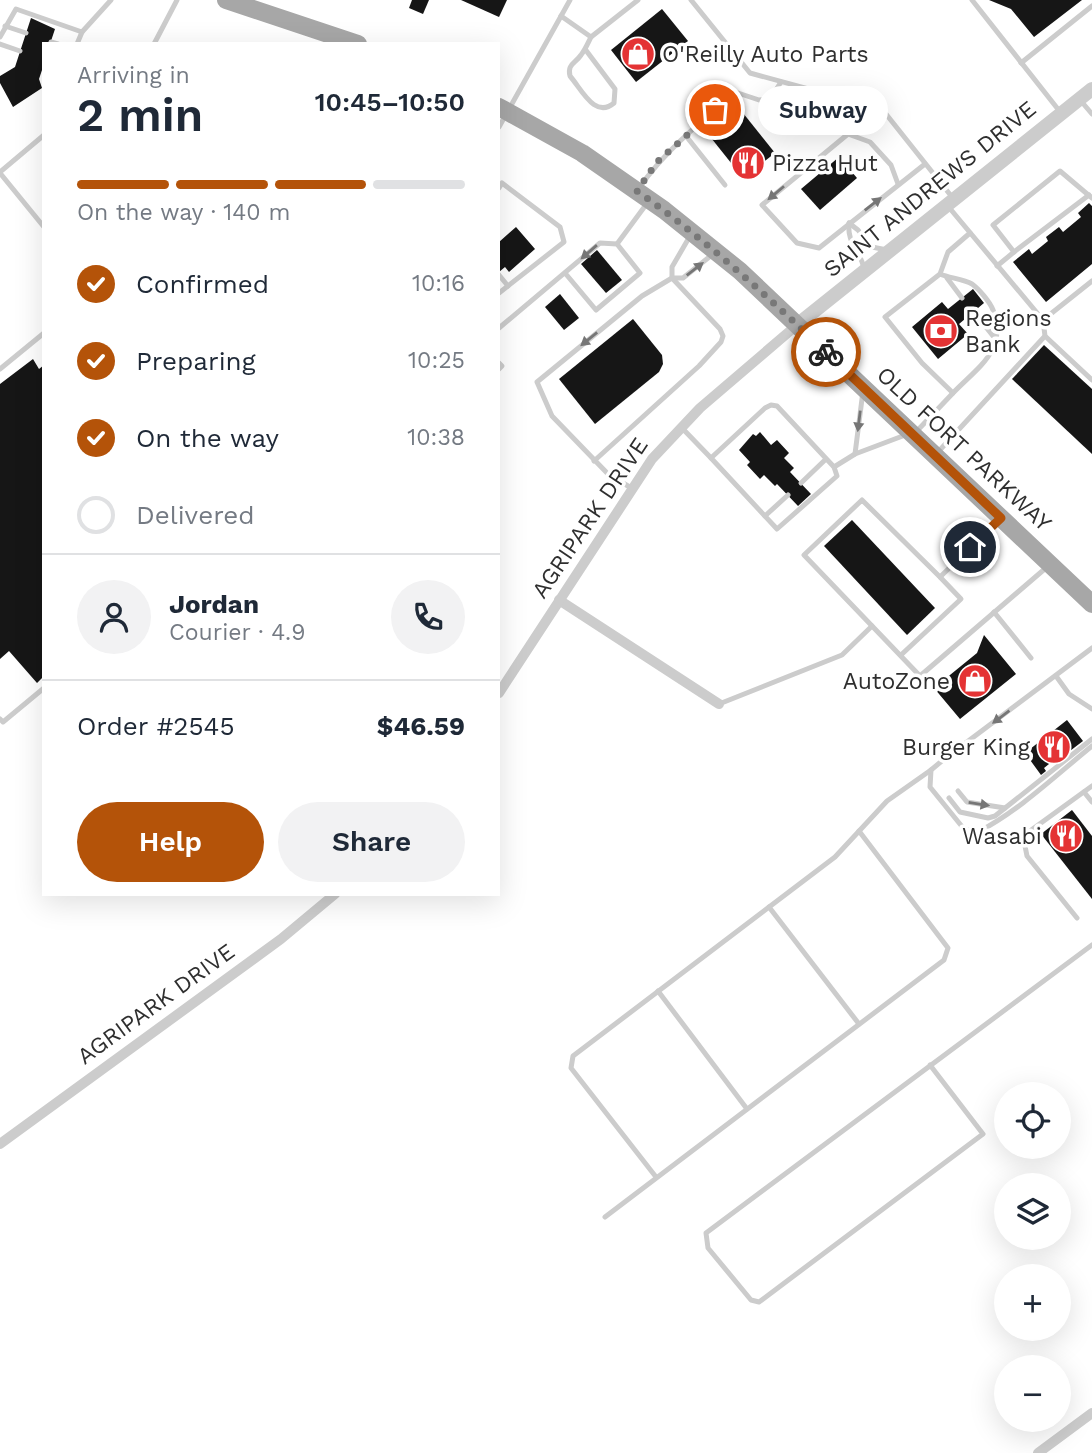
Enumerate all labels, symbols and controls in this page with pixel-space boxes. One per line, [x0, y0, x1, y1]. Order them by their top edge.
shop icon: O'Reilly Auto Parts [619, 35, 657, 73]
place label: O'Reilly Auto Parts [662, 41, 869, 68]
text: Arriving in [77, 62, 190, 89]
pin [685, 80, 745, 140]
callout: Subway [757, 86, 886, 134]
text: 10:45–10:50 [315, 87, 465, 117]
text: 2 min [77, 88, 203, 142]
icon: bag [696, 91, 734, 129]
street label: SAINT ANDREWS DRIVE [819, 95, 1041, 283]
text: Subway [779, 97, 867, 124]
restaurant icon: Pizza Hut [729, 144, 767, 182]
place label: Pizza Hut [772, 150, 878, 177]
one-way arrow [768, 186, 786, 201]
one-way arrow [864, 196, 882, 211]
text: On the way · 140 m [77, 199, 290, 226]
one-way arrow [580, 244, 598, 260]
one-way arrow [686, 262, 704, 276]
icon: check [77, 265, 115, 303]
text: Confirmed [136, 269, 269, 299]
text: 10:16 [412, 270, 465, 297]
place label: Regions Bank [965, 305, 1052, 358]
bank icon: Regions Bank [922, 312, 960, 350]
courier [791, 317, 861, 387]
one-way arrow [581, 331, 598, 346]
icon: bike [807, 333, 845, 371]
icon: check [77, 342, 115, 380]
text: Preparing [136, 346, 256, 376]
text: 10:25 [408, 347, 465, 374]
street label: OLD FORT PARKWAY [871, 361, 1057, 537]
one-way arrow [853, 410, 864, 432]
icon: check [77, 419, 115, 457]
text: On the way [136, 423, 279, 453]
text: 10:38 [407, 424, 465, 451]
street label: AGRIPARK DRIVE [526, 433, 654, 603]
text: Delivered [136, 500, 255, 530]
pin [940, 517, 1000, 577]
icon: home [951, 528, 989, 566]
button: person [77, 580, 151, 654]
button: phone [391, 580, 465, 654]
text: Jordan [169, 589, 259, 619]
text: Courier · 4.9 [169, 619, 305, 646]
shop icon: AutoZone [956, 662, 994, 700]
place label: AutoZone [843, 668, 950, 695]
one-way arrow [992, 710, 1010, 724]
text: Order #2545 [77, 711, 235, 741]
text: $46.59 [377, 711, 465, 741]
restaurant icon: Burger King [1035, 728, 1073, 766]
place label: Burger King [902, 734, 1031, 761]
one-way arrow [968, 799, 990, 810]
button: Help [77, 802, 264, 882]
button: Share [278, 802, 465, 882]
restaurant icon: Wasabi [1047, 817, 1085, 855]
place label: Wasabi [962, 823, 1042, 850]
street label: AGRIPARK DRIVE [72, 938, 240, 1070]
map controls [994, 1082, 1071, 1432]
button: locate [994, 1082, 1071, 1159]
button: layers [994, 1173, 1071, 1250]
button: + [994, 1264, 1071, 1341]
button: − [994, 1355, 1071, 1432]

